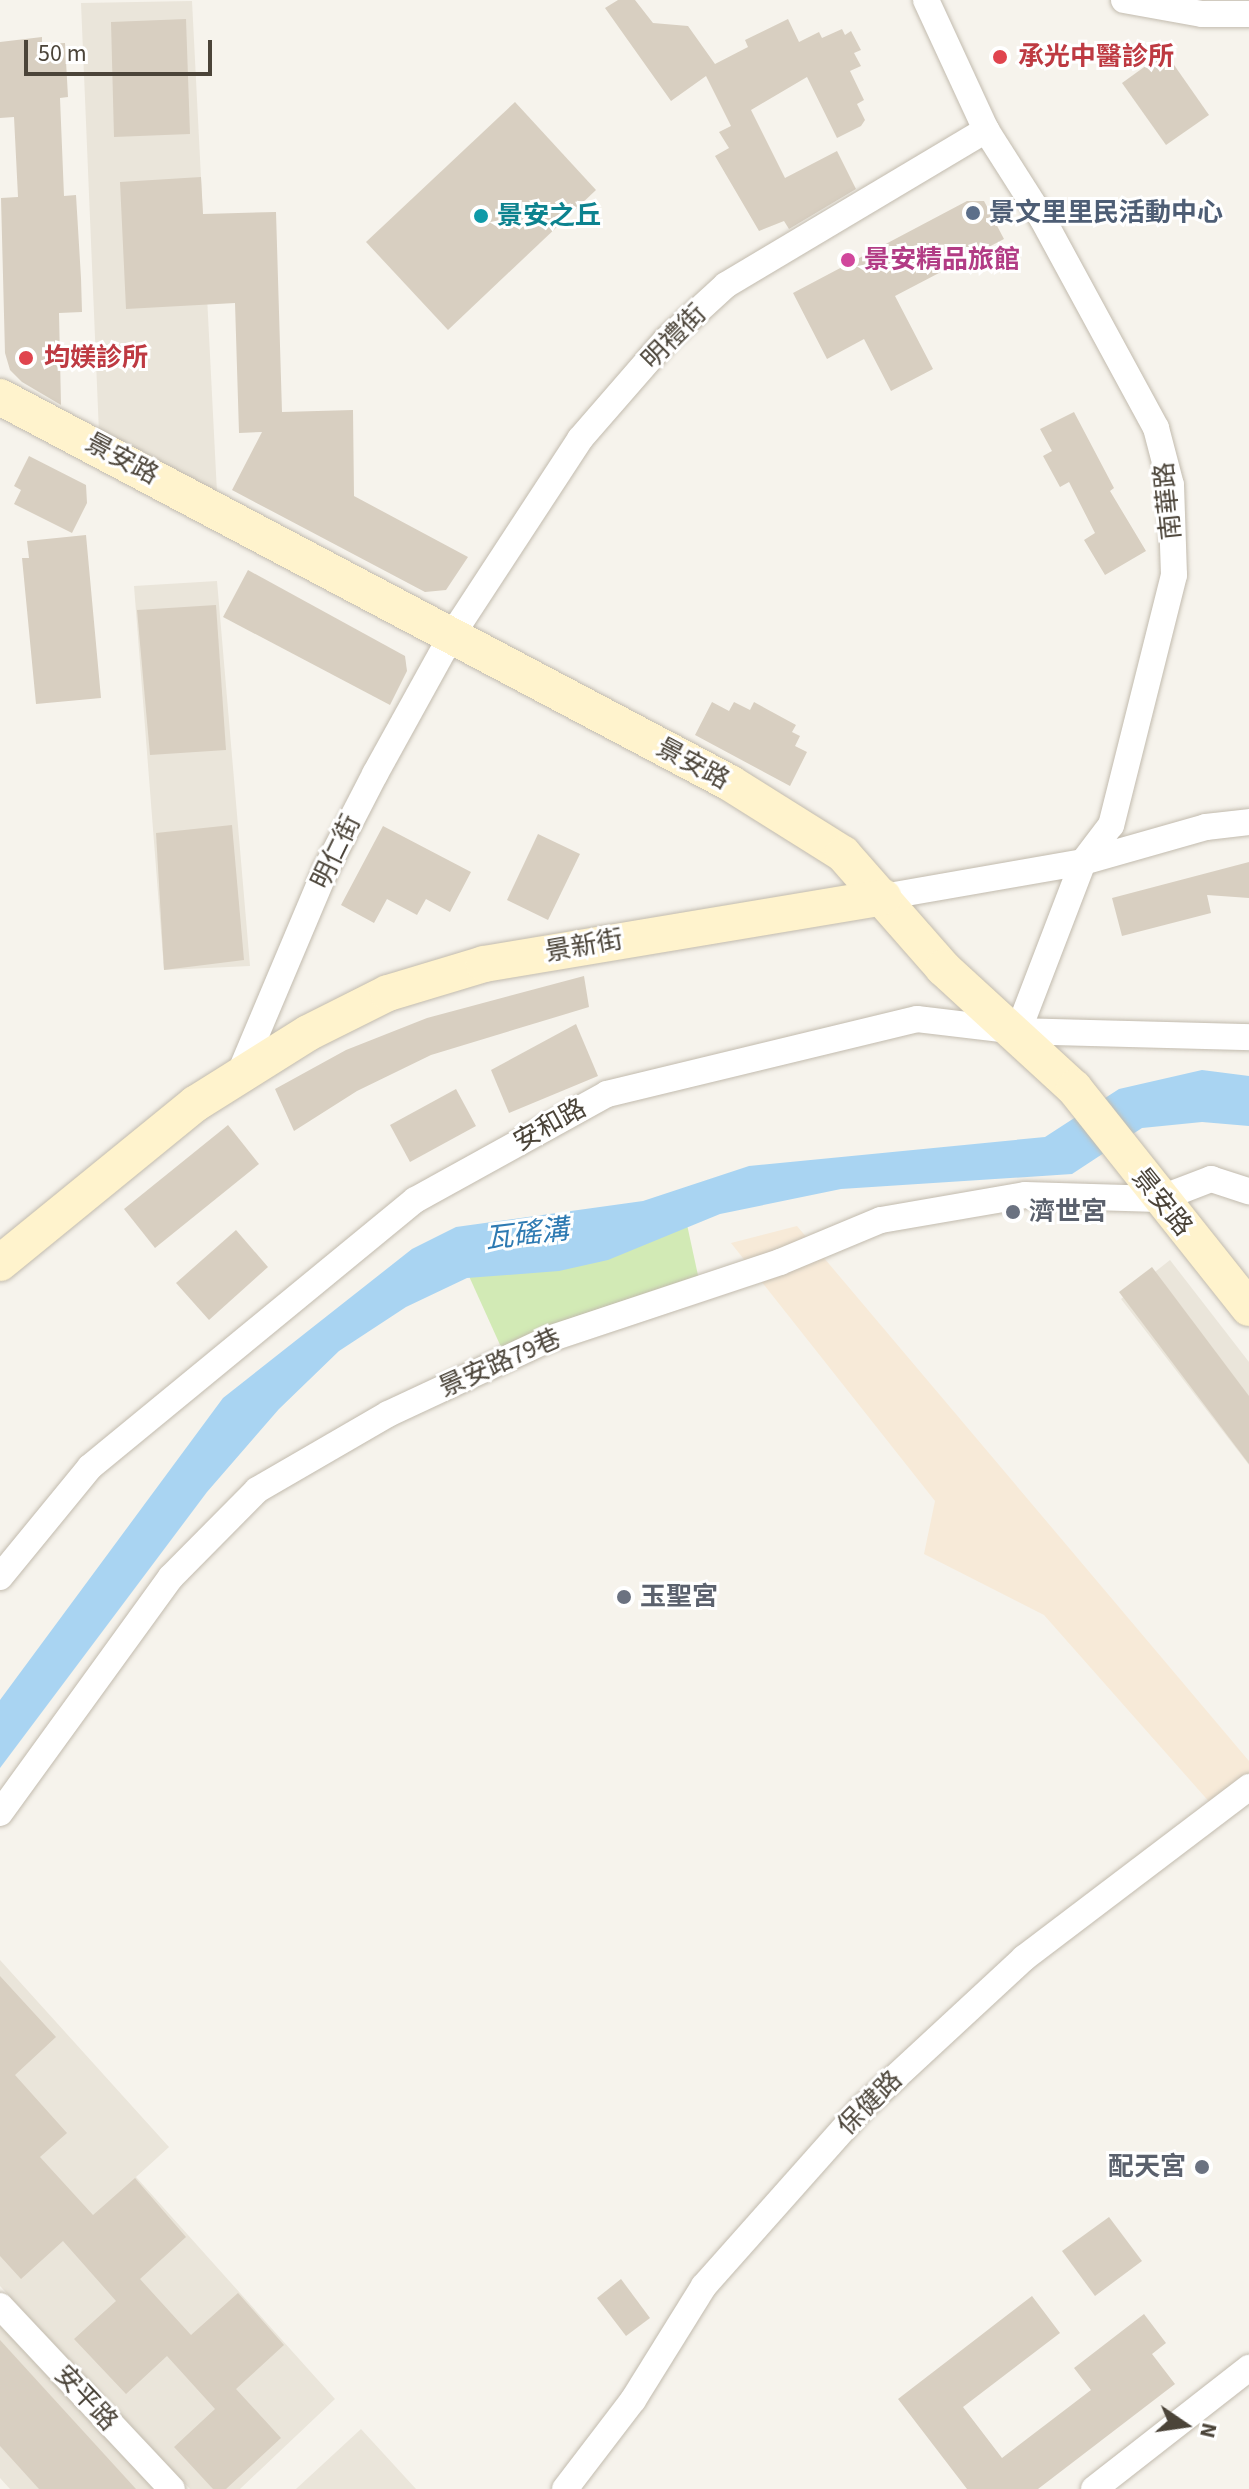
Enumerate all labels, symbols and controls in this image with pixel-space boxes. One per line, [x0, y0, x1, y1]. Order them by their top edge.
scale bar [28, 24, 216, 74]
text: 50 m [38, 36, 87, 71]
place label: 承光中醫診所 [1018, 41, 1174, 73]
marker: 承光中醫診所 [989, 46, 1011, 68]
place label: 景文里里民活動中心 [989, 197, 1223, 229]
place label: 景安之丘 [497, 200, 601, 232]
marker: 景文里里民活動中心 [964, 204, 982, 222]
marker: 景安之丘 [472, 207, 490, 225]
place label: 景安精品旅館 [864, 244, 1020, 276]
marker: 景安精品旅館 [839, 251, 857, 269]
street label: 明禮街 [635, 298, 713, 376]
place label: 均媄診所 [44, 342, 148, 374]
marker: 均媄診所 [15, 347, 37, 369]
street label: 景安路 [80, 427, 164, 491]
street label: 南華路 [1148, 461, 1188, 541]
street label: 景安路 [651, 732, 735, 796]
street label: 明仁街 [305, 810, 367, 894]
street label: 景新街 [543, 924, 625, 968]
street label: 安和路 [508, 1092, 592, 1158]
street label: 景安路 [1125, 1162, 1199, 1242]
place label: 濟世宮 [1029, 1196, 1107, 1228]
marker: 濟世宮 [1004, 1203, 1022, 1221]
water label: 瓦磘溝 [483, 1212, 571, 1256]
street label: 景安路79巷 [434, 1322, 566, 1404]
place label: 玉聖宮 [640, 1581, 718, 1613]
marker: 玉聖宮 [615, 1588, 633, 1606]
street label: 保健路 [831, 2064, 909, 2142]
place label: 配天宮 [1108, 2151, 1186, 2183]
marker: 配天宮 [1193, 2158, 1211, 2176]
street label: 安平路 [48, 2359, 124, 2437]
north arrow [1145, 2385, 1225, 2465]
text: N [1191, 2420, 1226, 2441]

